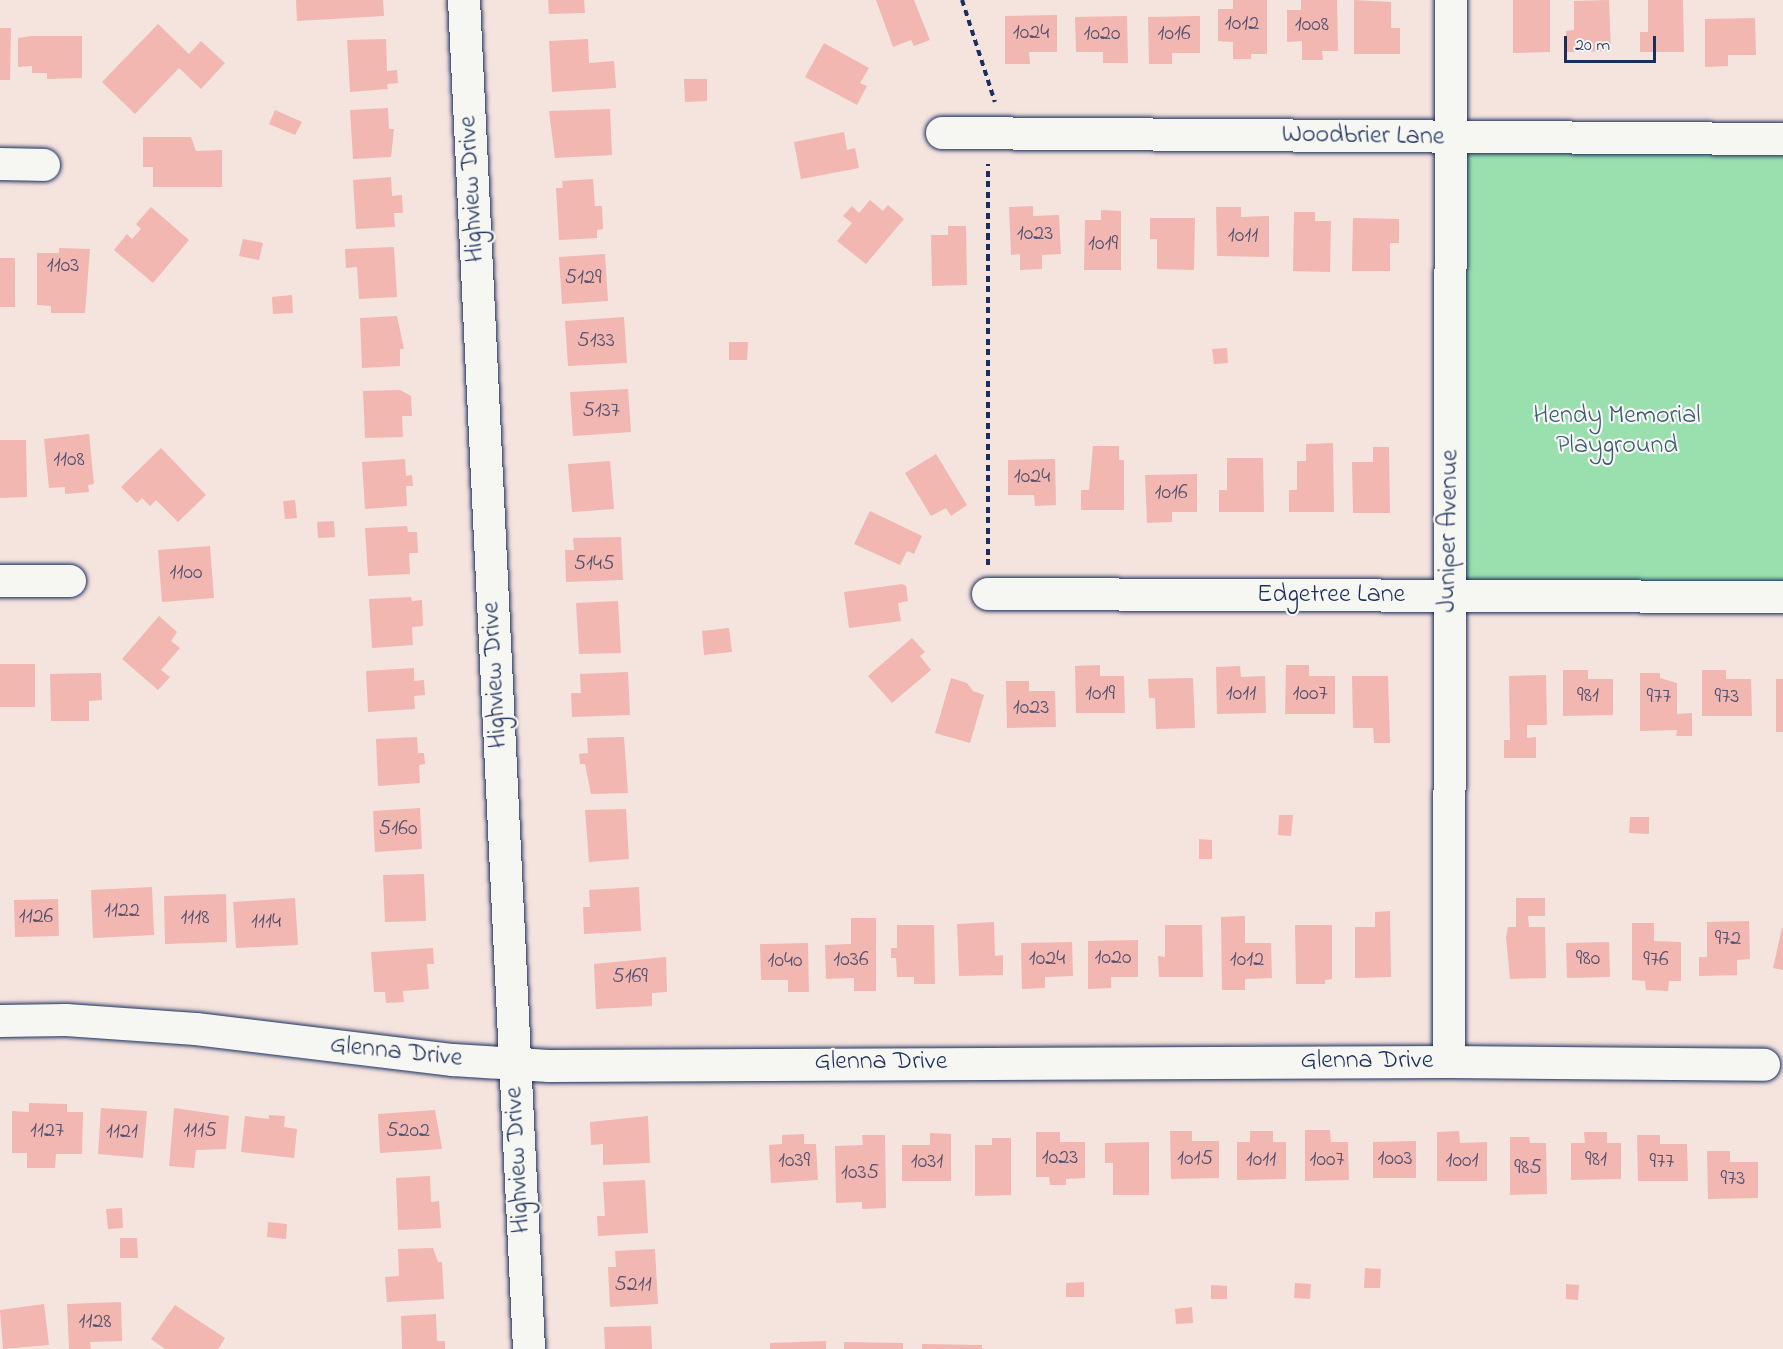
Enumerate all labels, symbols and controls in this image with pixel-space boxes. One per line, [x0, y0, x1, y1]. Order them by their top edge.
house number: 1012 [1225, 12, 1259, 38]
house number: 1008 [1295, 13, 1329, 39]
house number: 1024 [1013, 21, 1049, 47]
house number: 1020 [1084, 22, 1120, 48]
house number: 1016 [1157, 22, 1191, 48]
scale bar [1567, 24, 1658, 62]
text: 20 m [1575, 33, 1610, 59]
street label: Highview Drive [454, 115, 492, 263]
street label: Woodbrier Lane [1281, 120, 1445, 154]
house number: 1023 [1017, 222, 1053, 248]
house number: 1011 [1228, 224, 1258, 250]
house number: 1019 [1088, 232, 1118, 258]
house number: 1103 [47, 254, 79, 280]
house number: 5129 [564, 266, 602, 292]
house number: 5133 [577, 329, 615, 355]
house number: 5137 [582, 399, 620, 425]
park label: Hendy Memorial Playground [1533, 401, 1701, 462]
house number: 1108 [53, 448, 85, 474]
street label: Juniper Avenue [1433, 449, 1467, 613]
house number: 1024 [1014, 465, 1050, 491]
house number: 1016 [1154, 481, 1188, 507]
house number: 5145 [573, 552, 615, 578]
house number: 1100 [170, 561, 202, 587]
street label: Edgetree Lane [1257, 580, 1405, 612]
street label: Highview Drive [477, 601, 515, 749]
house number: 1019 [1085, 682, 1115, 708]
house number: 1011 [1226, 682, 1256, 708]
house number: 1007 [1292, 682, 1328, 708]
house number: 981 [1577, 684, 1599, 710]
house number: 977 [1647, 685, 1671, 711]
house number: 973 [1715, 685, 1739, 711]
house number: 1023 [1013, 696, 1049, 722]
house number: 5160 [379, 817, 417, 843]
house number: 1122 [104, 899, 140, 925]
house number: 1126 [19, 905, 53, 931]
house number: 1118 [180, 906, 210, 932]
house number: 1114 [251, 910, 281, 936]
house number: 972 [1715, 927, 1741, 953]
house number: 1020 [1095, 946, 1131, 972]
house number: 1024 [1029, 947, 1065, 973]
house number: 980 [1576, 947, 1600, 973]
house number: 1036 [833, 948, 869, 974]
house number: 1012 [1230, 948, 1264, 974]
house number: 976 [1643, 948, 1669, 974]
house number: 1040 [767, 949, 803, 975]
house number: 5169 [612, 965, 648, 991]
street label: Glenna Drive [328, 1031, 464, 1075]
street label: Glenna Drive [1301, 1046, 1433, 1078]
street label: Glenna Drive [815, 1047, 947, 1079]
street label: Highview Drive [500, 1086, 538, 1234]
house number: 1127 [30, 1119, 64, 1145]
house number: 1115 [183, 1119, 217, 1145]
house number: 5202 [386, 1119, 430, 1145]
house number: 1121 [106, 1120, 138, 1146]
house number: 1023 [1042, 1146, 1078, 1172]
house number: 1015 [1177, 1147, 1213, 1173]
house number: 1003 [1377, 1147, 1413, 1173]
house number: 1011 [1246, 1148, 1276, 1174]
house number: 1007 [1309, 1148, 1345, 1174]
house number: 981 [1585, 1148, 1607, 1174]
house number: 1039 [778, 1149, 810, 1175]
house number: 1001 [1446, 1149, 1478, 1175]
house number: 1031 [911, 1150, 943, 1176]
house number: 977 [1650, 1150, 1674, 1176]
house number: 985 [1514, 1156, 1542, 1182]
house number: 1035 [841, 1161, 879, 1187]
house number: 973 [1721, 1167, 1745, 1193]
house number: 5211 [614, 1273, 652, 1299]
house number: 1128 [78, 1310, 112, 1336]

